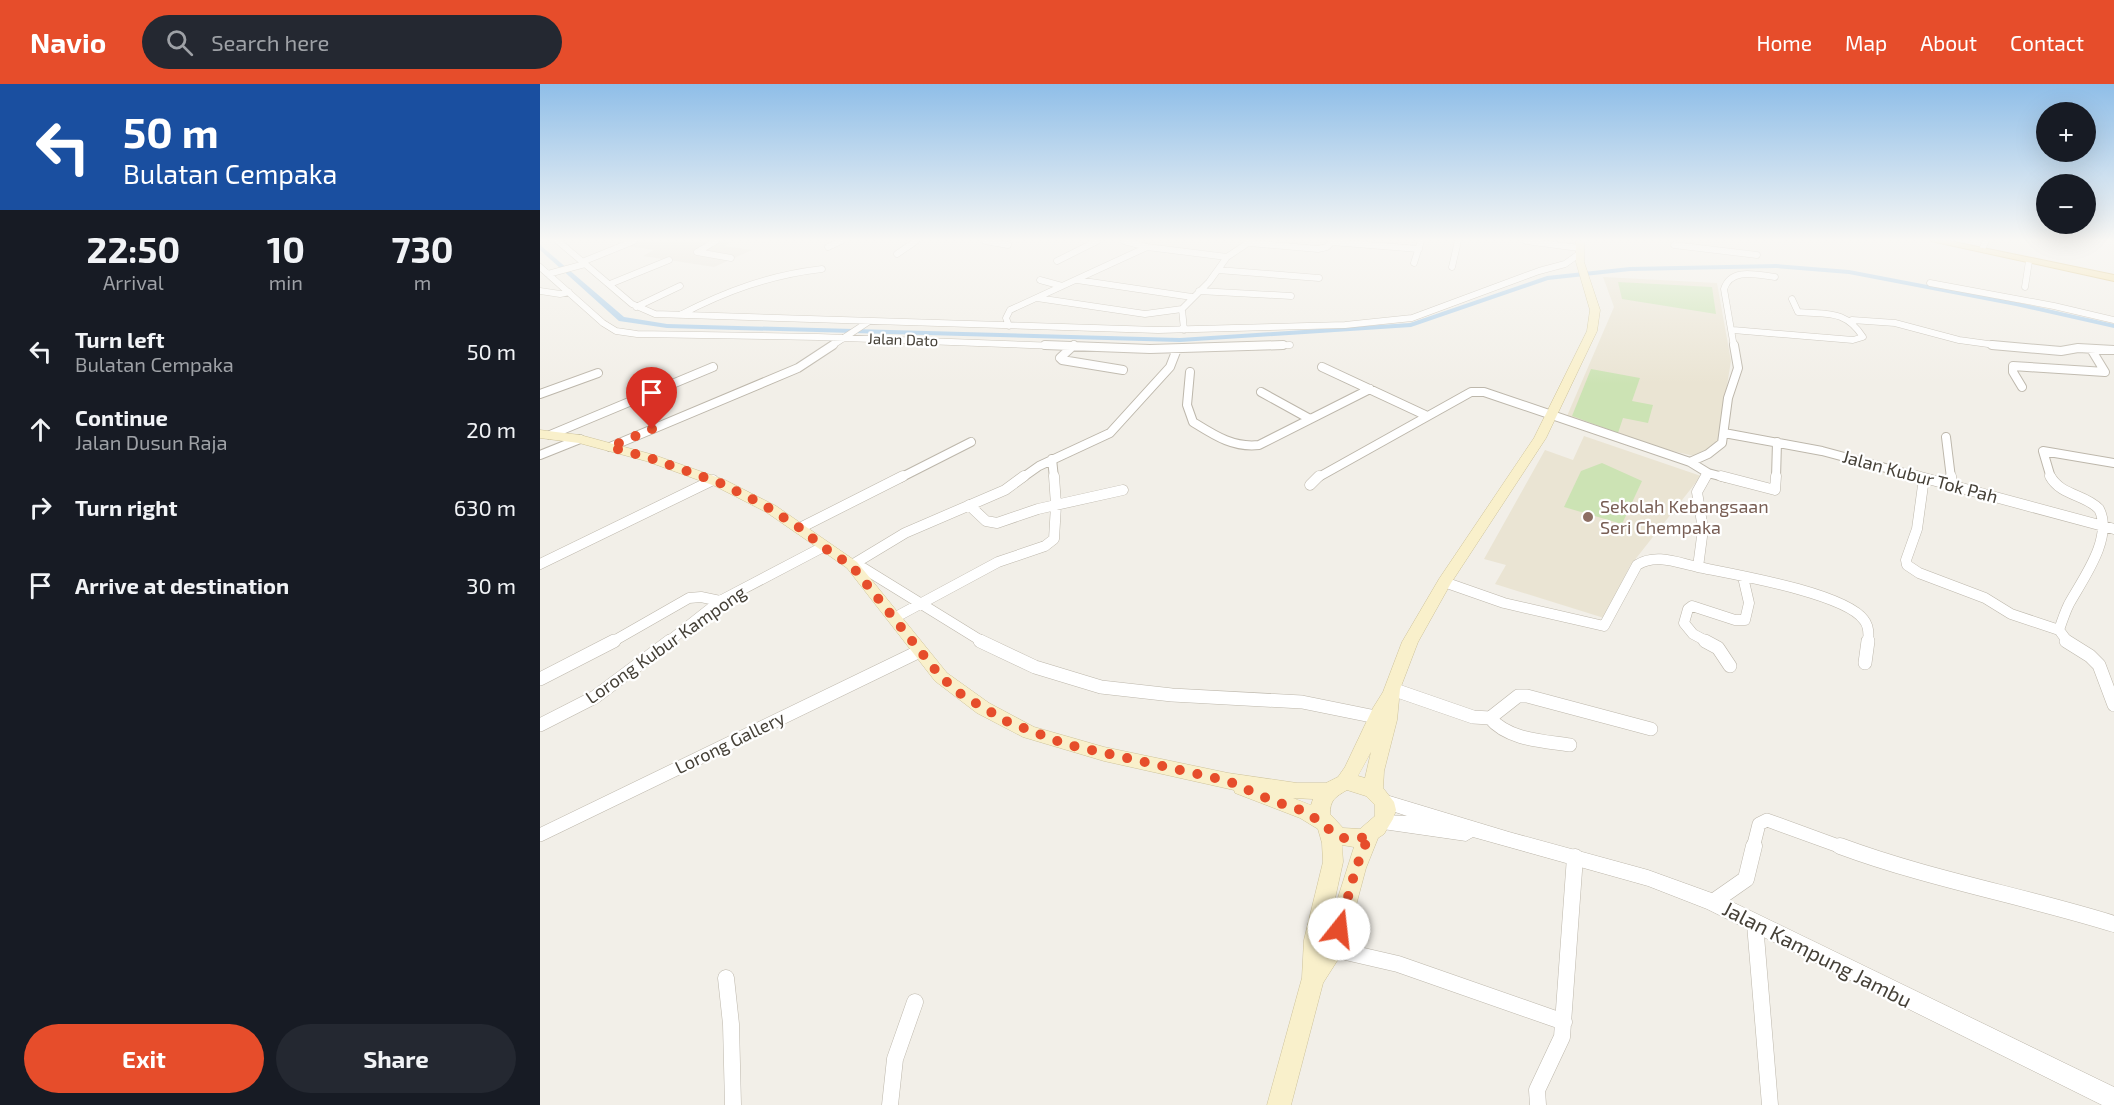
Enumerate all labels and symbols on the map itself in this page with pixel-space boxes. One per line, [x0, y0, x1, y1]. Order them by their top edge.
street label: Jalan Dato [867, 329, 939, 349]
pin [626, 367, 677, 429]
street label: Jalan Kubur Tok Pah [1840, 445, 2000, 507]
place label: Sekolah Kebangsaan Seri Chempaka [1600, 495, 1769, 538]
marker: Sekolah Kebangsaan Seri Chempaka [1581, 510, 1595, 524]
street label: Lorong Kubur Kampong [581, 580, 750, 708]
street label: Lorong Gallery [671, 706, 788, 778]
street label: Jalan Kampung Jambu [1719, 895, 1916, 1012]
position arrow [1307, 897, 1371, 961]

